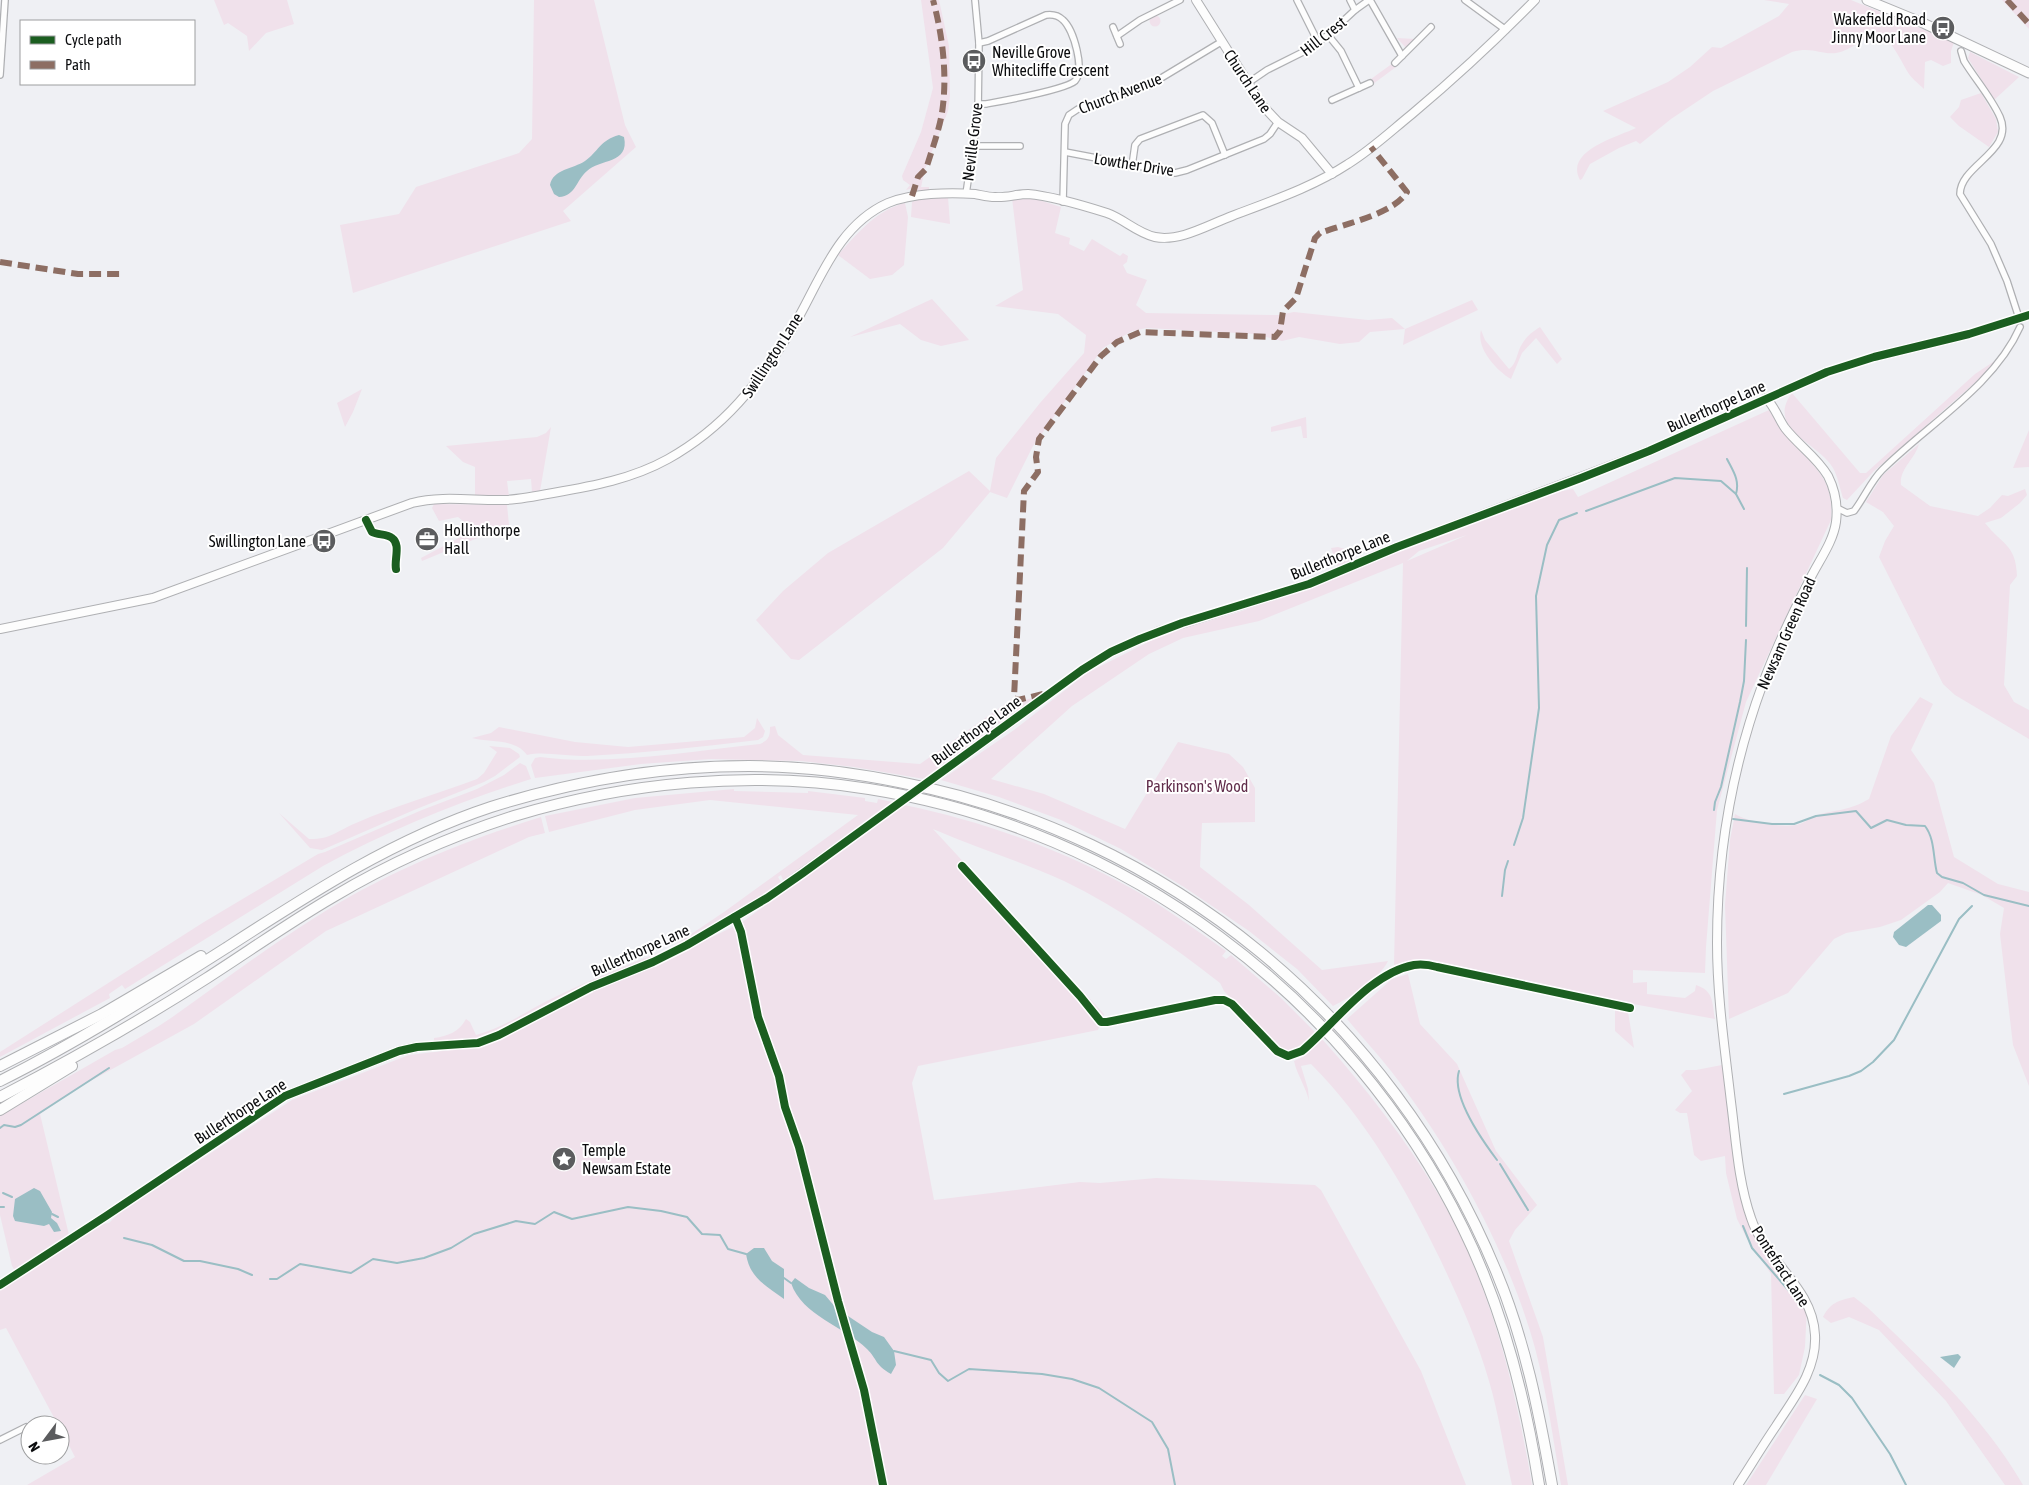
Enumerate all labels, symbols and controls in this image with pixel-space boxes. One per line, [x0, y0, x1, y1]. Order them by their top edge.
place label: Wakefield Road Jinny Moor Lane [1832, 10, 1926, 47]
street label: Hill Crest [1297, 12, 1350, 59]
bus stop icon: Wakefield Road Jinny Moor Lane [1930, 15, 1956, 41]
legend [20, 20, 195, 85]
text: Cycle path [65, 31, 122, 48]
place label: Neville Grove Whitecliffe Crescent [992, 43, 1109, 79]
street label: Church Lane [1220, 46, 1276, 116]
bus stop icon: Neville Grove Whitecliffe Crescent [961, 48, 987, 74]
text: Path [65, 56, 91, 73]
street label: Church Avenue [1076, 69, 1164, 117]
street label: Neville Grove [958, 102, 986, 182]
street label: Lowther Drive [1093, 149, 1175, 179]
street label: Swillington Lane [738, 309, 807, 401]
street label: Bullerthorpe Lane [1664, 376, 1768, 437]
place label: Hollinthorpe Hall [444, 521, 520, 557]
office icon: Hollinthorpe Hall [414, 526, 440, 552]
street label: Bullerthorpe Lane [1288, 527, 1393, 584]
bus stop icon: Swillington Lane [311, 528, 337, 554]
place label: Swillington Lane [209, 532, 306, 551]
street label: Newsam Green Road [1753, 574, 1819, 692]
street label: Bullerthorpe Lane [928, 692, 1025, 769]
park label: Parkinson's Wood [1146, 777, 1248, 795]
street label: Bullerthorpe Lane [588, 920, 692, 981]
street label: Bullerthorpe Lane [191, 1075, 290, 1148]
place label: Temple Newsam Estate [582, 1141, 671, 1177]
place icon: Temple Newsam Estate [551, 1146, 577, 1172]
street label: Pontefract Lane [1748, 1222, 1814, 1310]
north arrow [20, 1415, 70, 1465]
text: N [25, 1439, 43, 1455]

